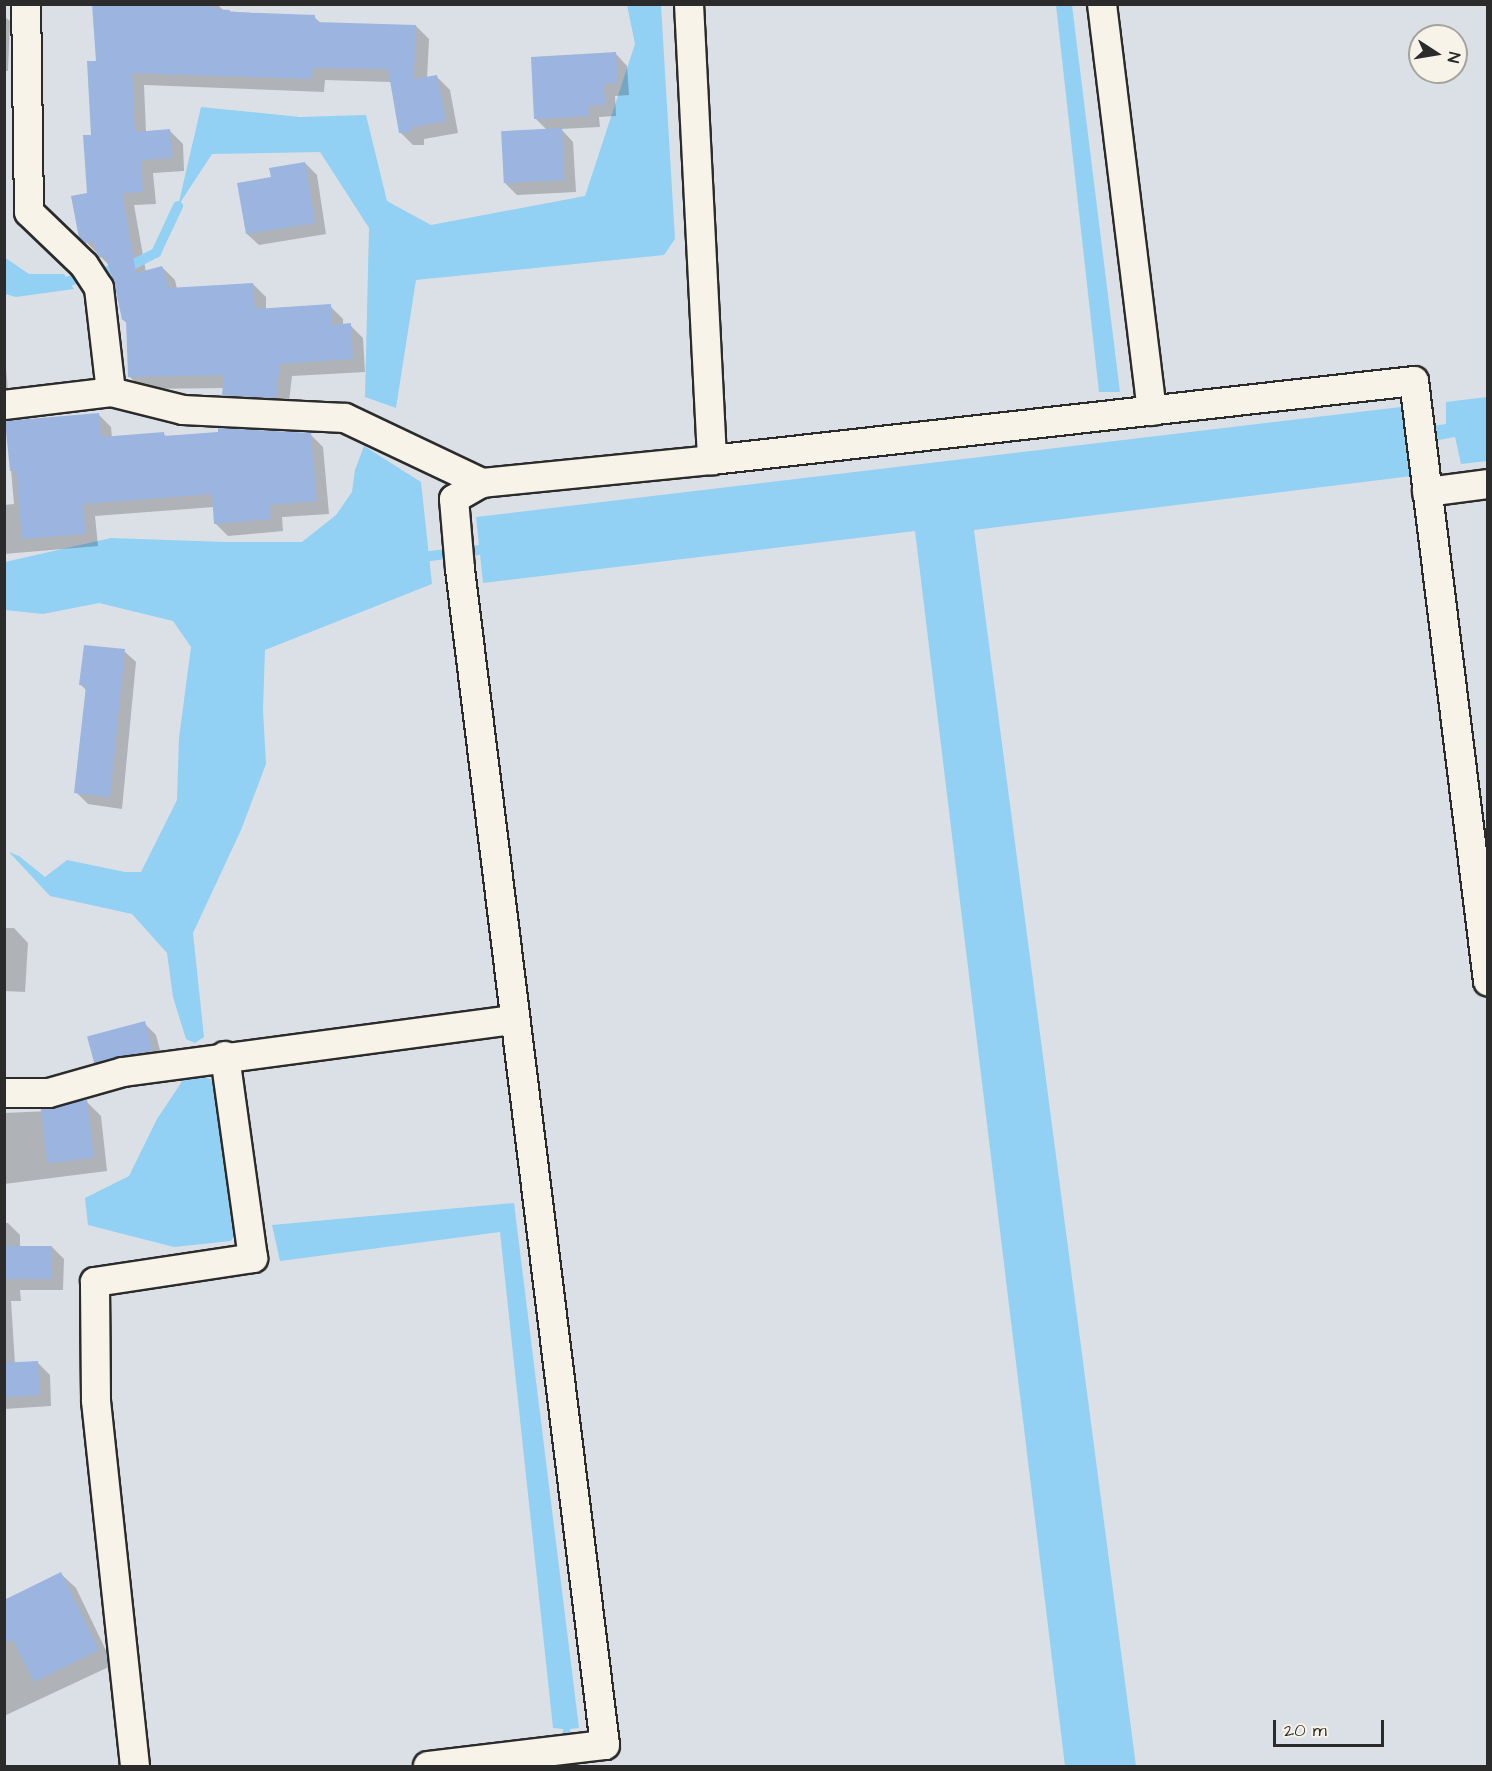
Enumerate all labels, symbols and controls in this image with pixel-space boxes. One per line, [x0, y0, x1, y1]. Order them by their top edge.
north arrow [1408, 24, 1468, 84]
text: N [1442, 50, 1465, 65]
scale bar [1276, 1708, 1387, 1746]
text: 20 m [1284, 1718, 1327, 1743]

